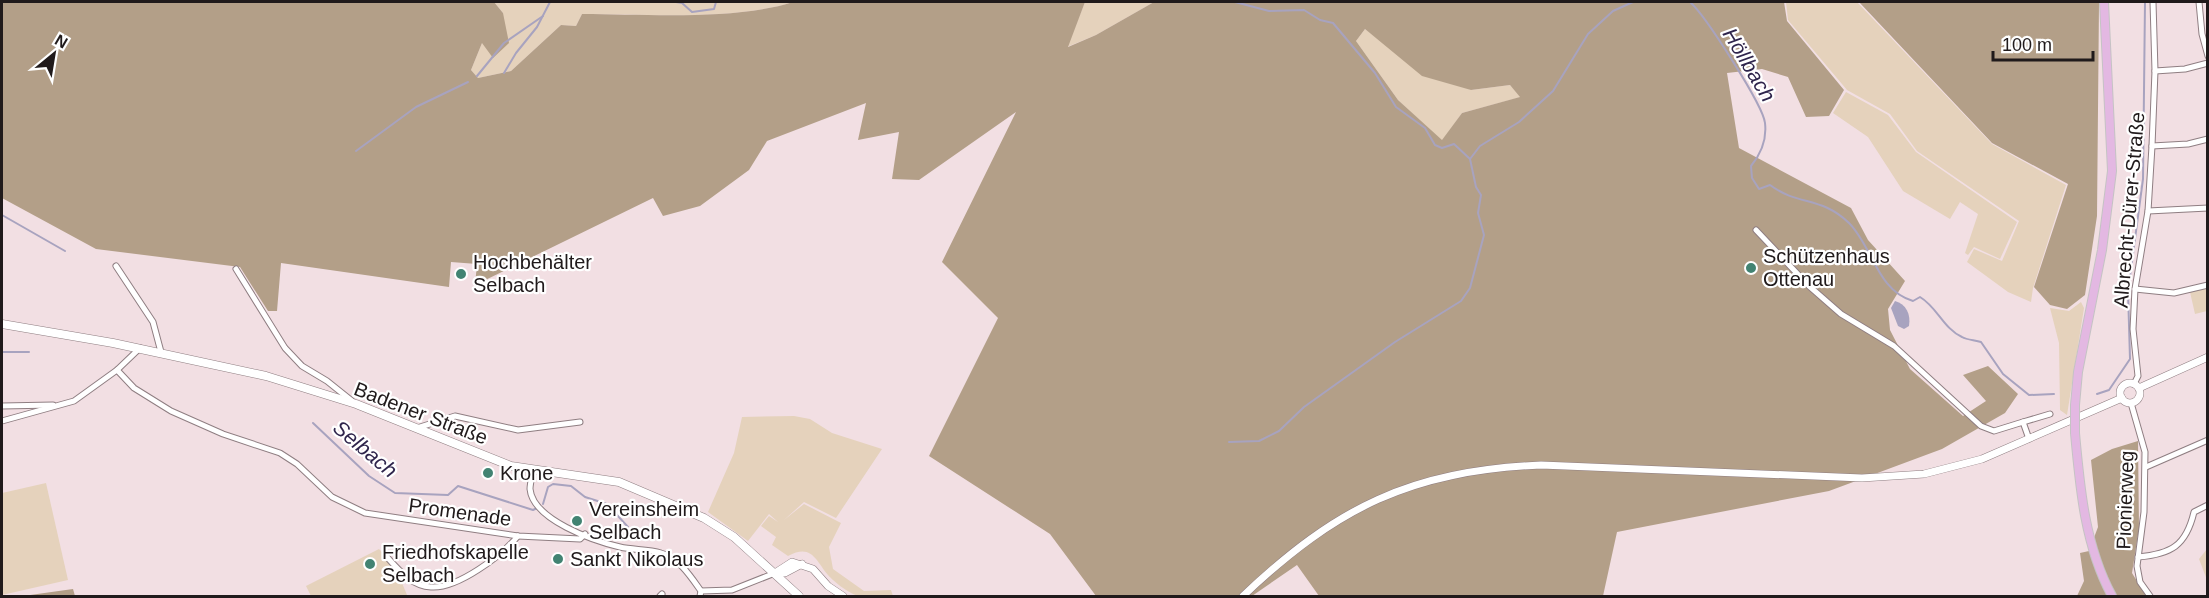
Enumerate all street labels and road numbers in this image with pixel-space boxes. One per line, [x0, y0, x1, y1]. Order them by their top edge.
street label: Albrecht-Dürer-Straße [2109, 111, 2149, 309]
street label: Badener Straße [351, 377, 491, 449]
street label: Pionierweg [2112, 450, 2138, 550]
street label: Promenade [407, 494, 513, 530]

